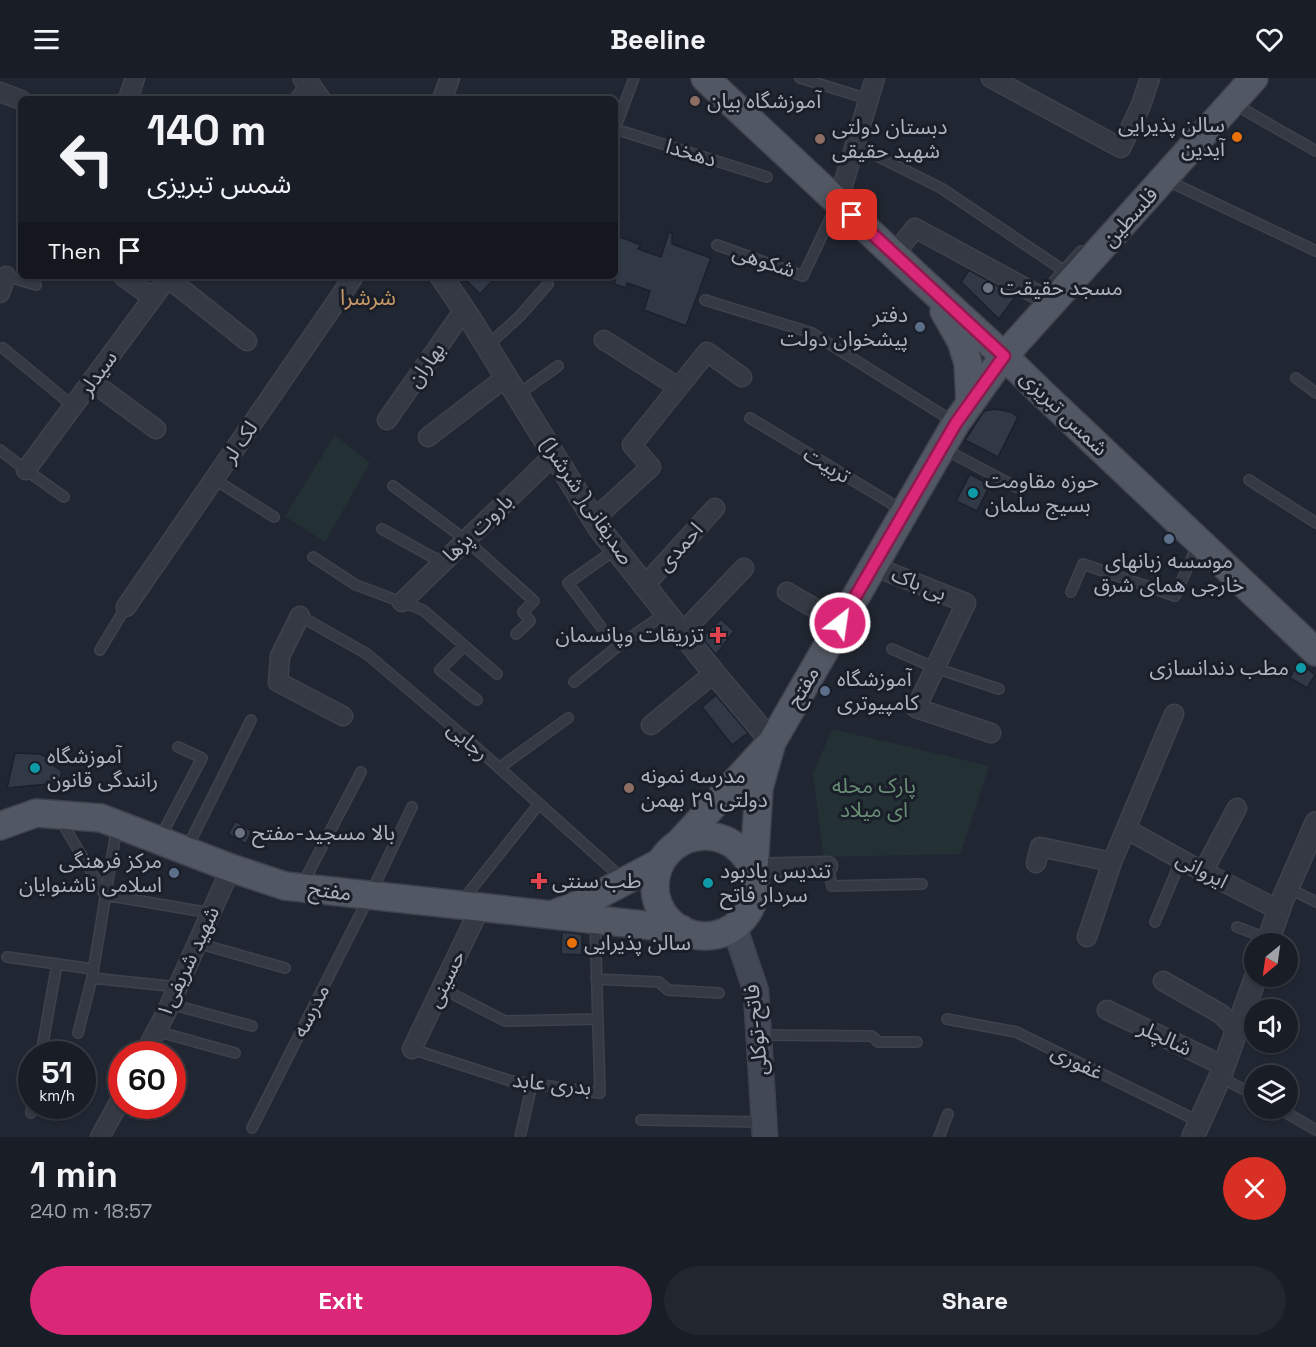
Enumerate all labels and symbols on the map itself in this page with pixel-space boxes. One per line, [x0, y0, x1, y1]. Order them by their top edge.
place label: آموزشگاه بیان [707, 87, 822, 114]
marker: آموزشگاه بیان [688, 94, 702, 108]
place label: سالن پذیرایی آیدین [1118, 111, 1226, 162]
place label: دبستان دولتی شهید حقیقی [832, 113, 947, 164]
marker: سالن پذیرایی آیدین [1230, 130, 1244, 144]
street label: دهخدا [663, 132, 720, 173]
marker: دبستان دولتی شهید حقیقی [813, 132, 827, 146]
street label: فلسطین [1096, 181, 1164, 252]
pin [826, 189, 877, 240]
street label: شکوهی [729, 238, 799, 283]
place label: مسجد حقیقت [1000, 274, 1123, 301]
marker: مسجد حقیقت [981, 281, 995, 295]
district label: شرشرا [340, 283, 396, 311]
place label: دفتر پیشخوان دولت [780, 301, 908, 352]
marker: دفتر پیشخوان دولت [913, 320, 927, 334]
street label: بهاران [400, 337, 451, 393]
street label: سیدلر [72, 345, 123, 401]
street label: شمس تبریزی [1015, 364, 1114, 461]
street label: لک لر [215, 415, 264, 469]
street label: (شرشرا )صدیقانی [535, 432, 640, 570]
street label: تربیت [799, 440, 856, 489]
place label: حوزه مقاومت بسیج سلمان [985, 467, 1099, 520]
marker: حوزه مقاومت بسیج سلمان [966, 486, 980, 500]
street label: باروت پزها [437, 488, 518, 568]
street label: احمدی [651, 517, 709, 577]
marker: موسسه زبانهای خارجی همای شرق [1162, 532, 1176, 546]
place label: موسسه زبانهای خارجی همای شرق [1094, 547, 1244, 598]
street label: بی باک [888, 560, 951, 607]
position arrow [808, 591, 872, 655]
place label: تزریقات وپانسمان [555, 621, 704, 648]
marker: تزریقات وپانسمان [709, 626, 727, 644]
place label: مطب دندانسازی [1150, 654, 1289, 681]
street label: مفتح [780, 661, 827, 713]
marker: مطب دندانسازی [1294, 661, 1308, 675]
place label: آموزشگاه کامپیوتری [837, 665, 919, 716]
marker: آموزشگاه کامپیوتری [818, 684, 832, 698]
street label: رجایی [442, 715, 495, 766]
place label: آموزشگاه رانندگی قانون [47, 742, 158, 793]
marker: آموزشگاه رانندگی قانون [28, 761, 42, 775]
place label: مدرسه نمونه دولتی ۲۹ بهمن [641, 762, 768, 813]
park label: پارک محله ای میلاد [832, 772, 916, 823]
marker: مدرسه نمونه دولتی ۲۹ بهمن [622, 781, 636, 795]
place label: بالا مسجید-مفتح [252, 819, 395, 848]
marker: بالا مسجید-مفتح [233, 826, 247, 840]
street label: ایروانی [1172, 845, 1233, 894]
place label: مرکز فرهنگی اسلامی ناشنوایان [19, 847, 162, 898]
place label: تندیس یادبود سردار فاتح [720, 857, 831, 910]
marker: مرکز فرهنگی اسلامی ناشنوایان [167, 866, 181, 880]
place label: طب سنتی [552, 867, 642, 894]
marker: طب سنتی [530, 872, 548, 890]
street label: مفتح [307, 874, 353, 909]
marker: تندیس یادبود سردار فاتح [701, 876, 715, 890]
street label: شهید شریفی۱ [150, 902, 225, 1022]
place label: سالن پذیرایی [584, 929, 691, 956]
north arrow [1244, 933, 1298, 987]
marker: سالن پذیرایی [565, 936, 579, 950]
street label: حسینی [420, 946, 471, 1012]
street label: مدرسه [286, 980, 335, 1042]
street label: فاتح-توکلی [737, 983, 776, 1077]
street label: شالچلر [1133, 1013, 1196, 1062]
street label: غفوری [1047, 1037, 1108, 1086]
speed limit sign: 60 [108, 1041, 186, 1119]
street label: بدری عابد [511, 1066, 593, 1101]

